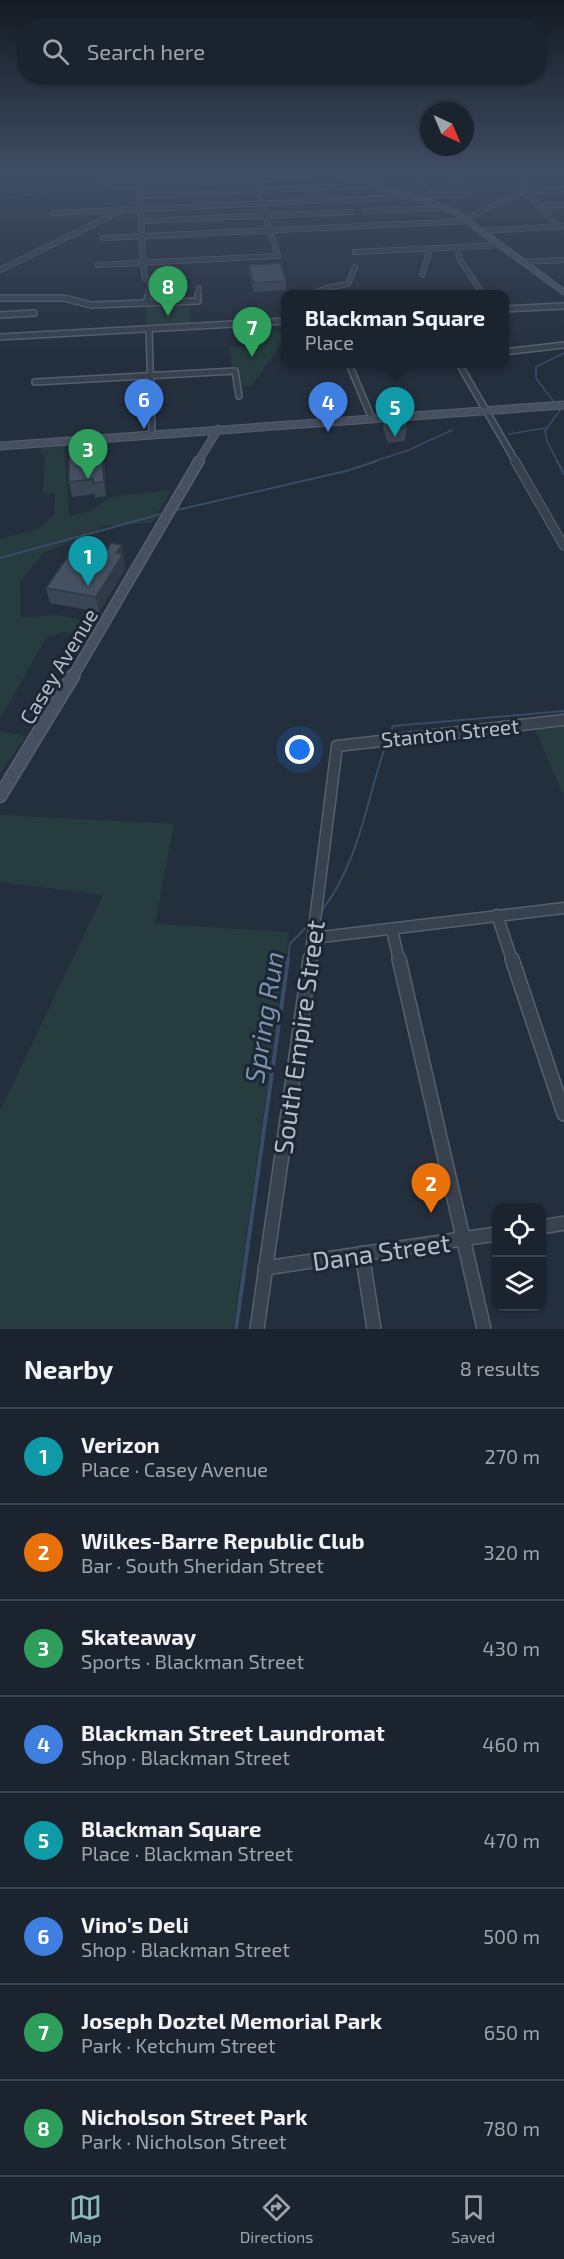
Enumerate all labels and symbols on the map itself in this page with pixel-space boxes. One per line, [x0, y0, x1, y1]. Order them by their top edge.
north arrow [420, 102, 474, 156]
pin: 8 [148, 266, 188, 316]
pin: 7 [232, 308, 272, 357]
pin: 6 [124, 380, 164, 429]
pin: 4 [308, 382, 348, 432]
pin: 5 [376, 388, 414, 437]
pin: 3 [68, 430, 107, 479]
pin: 1 [68, 536, 107, 586]
street label: Casey Avenue [14, 604, 102, 728]
street label: Stanton Street [380, 712, 520, 752]
your location [285, 735, 314, 764]
street label: South Empire Street [266, 918, 330, 1156]
water label: Spring Run [237, 949, 290, 1085]
pin: 2 [412, 1164, 450, 1213]
street label: Dana Street [310, 1226, 452, 1276]

